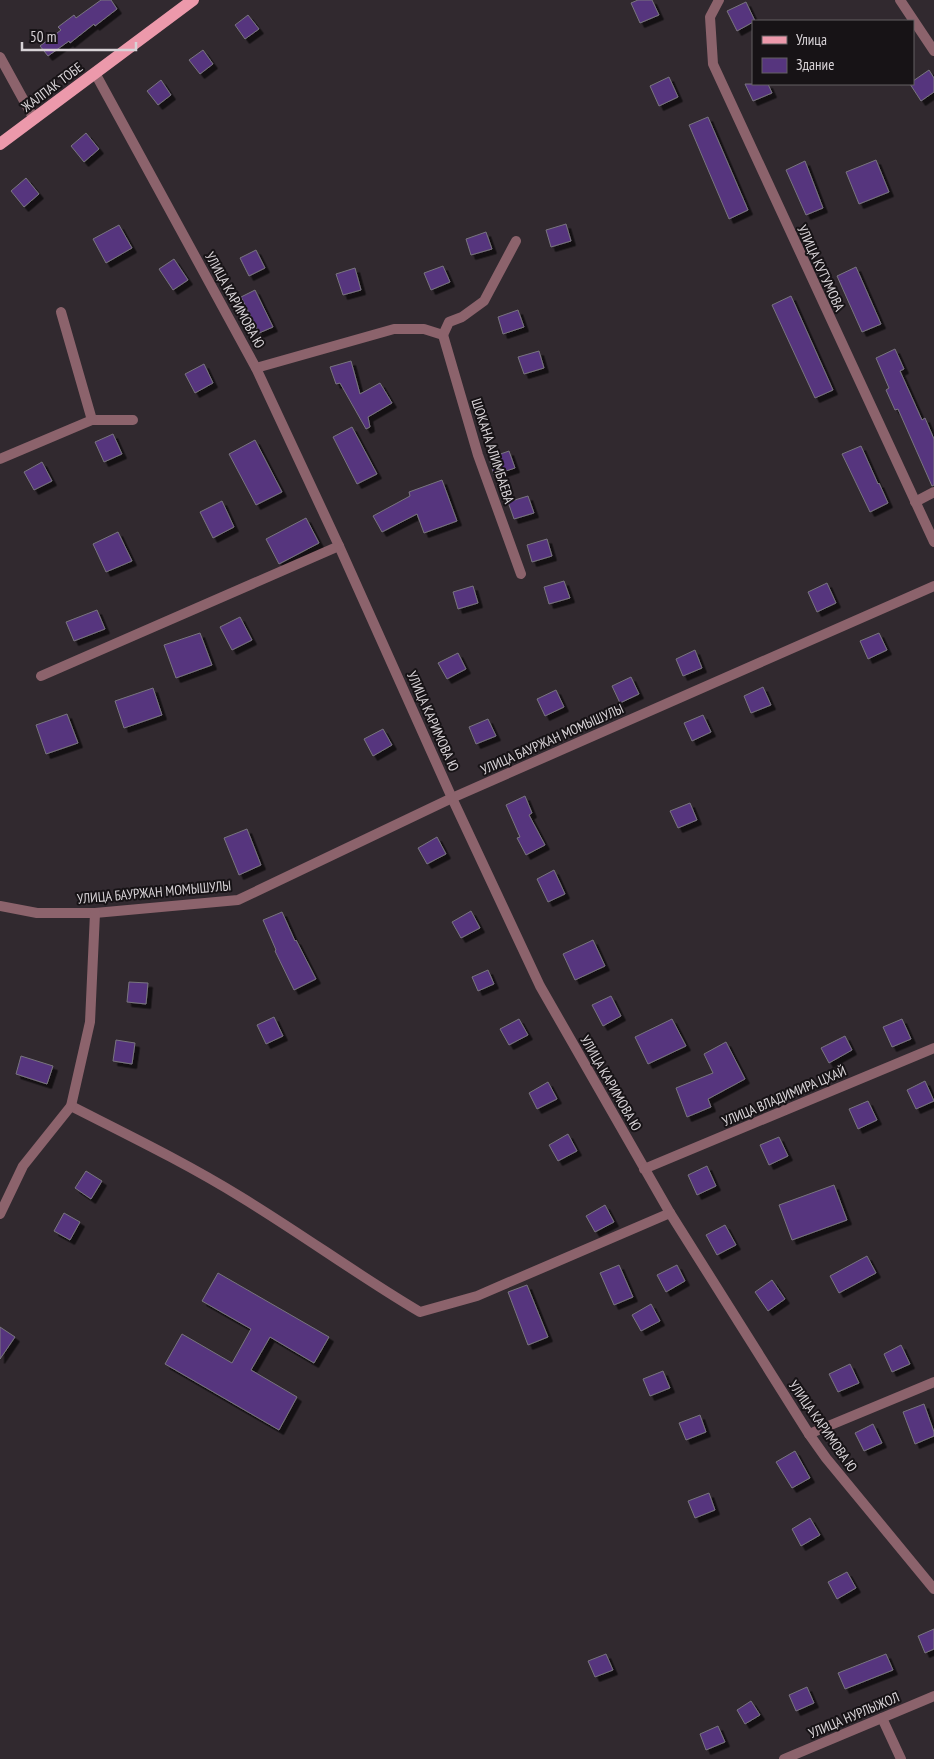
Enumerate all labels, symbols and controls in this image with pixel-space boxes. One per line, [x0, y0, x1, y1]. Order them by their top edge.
scale bar [22, 20, 136, 52]
legend [752, 20, 914, 85]
text: 50 m [30, 27, 56, 46]
text: Улица [796, 30, 827, 49]
text: Здание [796, 55, 834, 74]
street label: ЖАЛПАК ТОБЕ [17, 58, 86, 116]
street label: УЛИЦА КУТУМОВА [793, 222, 849, 314]
street label: УЛИЦА КАРИМОВА Ю [201, 249, 269, 351]
street label: ШОКАНА АЛИМБАЕВА [468, 396, 519, 506]
street label: УЛИЦА КАРИМОВА Ю [403, 668, 463, 774]
street label: УЛИЦА БАУРЖАН МОМЫШУЛЫ [478, 699, 626, 779]
street label: УЛИЦА БАУРЖАН МОМЫШУЛЫ [76, 876, 232, 908]
street label: УЛИЦА КАРИМОВА Ю [576, 1032, 646, 1134]
street label: УЛИЦА ВЛАДИМИРА ЦХАЙ [719, 1062, 849, 1130]
street label: УЛИЦА КАРИМОВА Ю [785, 1377, 861, 1475]
street label: УЛИЦА НУРЛЫЖОЛ [806, 1688, 902, 1742]

